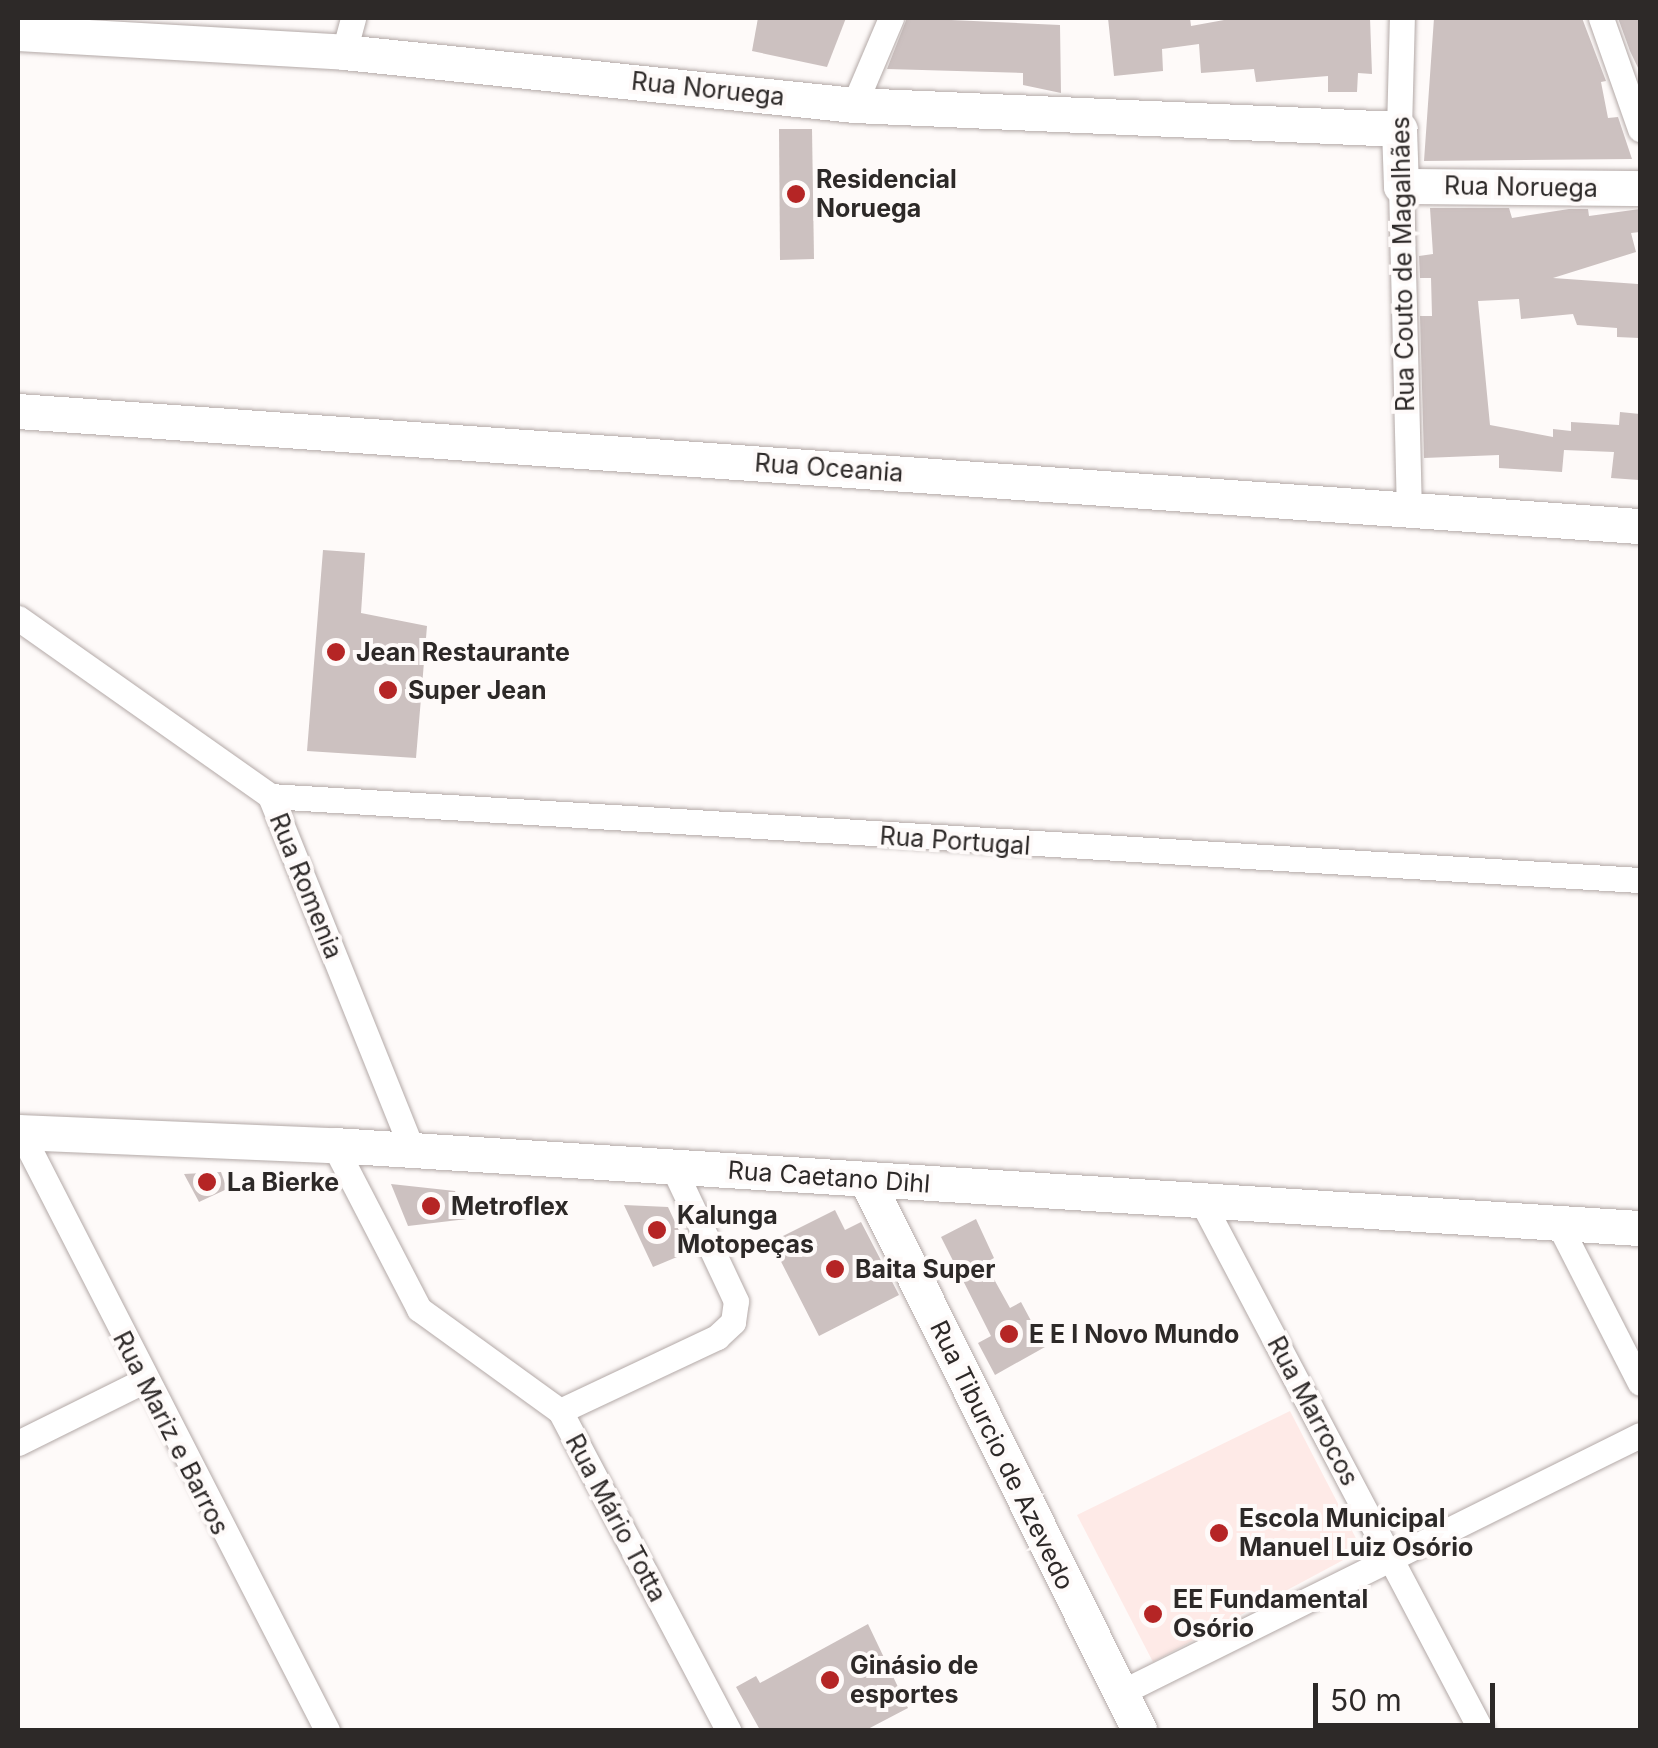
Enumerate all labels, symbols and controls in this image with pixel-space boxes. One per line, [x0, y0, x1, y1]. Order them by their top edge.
street label: Rua Noruega [630, 66, 786, 112]
street label: Rua Couto de Magalhães [1385, 116, 1421, 412]
place label: Residencial Noruega [816, 165, 957, 224]
street label: Rua Noruega [1444, 171, 1598, 203]
marker: Residencial Noruega [785, 183, 807, 205]
street label: Rua Oceania [754, 448, 904, 488]
place label: Jean Restaurante [356, 637, 570, 667]
marker: Jean Restaurante [325, 641, 347, 663]
place label: Super Jean [408, 675, 547, 705]
marker: Super Jean [377, 679, 399, 701]
street label: Rua Romenia [263, 809, 349, 963]
street label: Rua Portugal [879, 821, 1031, 861]
street label: Rua Caetano Dihl [727, 1155, 931, 1199]
place label: La Bierke [227, 1167, 339, 1197]
marker: La Bierke [196, 1171, 218, 1193]
place label: Metroflex [451, 1191, 569, 1221]
marker: Metroflex [420, 1195, 442, 1217]
place label: Kalunga Motopeças [677, 1201, 814, 1260]
marker: Kalunga Motopeças [646, 1219, 668, 1241]
place label: Baita Super [855, 1254, 995, 1284]
marker: Baita Super [824, 1258, 846, 1280]
street label: Rua Tiburcio de Azevedo [924, 1316, 1080, 1594]
place label: E E I Novo Mundo [1029, 1319, 1239, 1349]
marker: E E I Novo Mundo [998, 1323, 1020, 1345]
street label: Rua Mariz e Barros [107, 1326, 235, 1540]
street label: Rua Marrocos [1261, 1331, 1365, 1491]
street label: Rua Mário Totta [559, 1429, 673, 1607]
place label: Escola Municipal Manuel Luiz Osório [1239, 1504, 1473, 1563]
marker: Escola Municipal Manuel Luiz Osório [1208, 1522, 1230, 1544]
place label: EE Fundamental Osório [1173, 1585, 1368, 1644]
marker: EE Fundamental Osório [1142, 1603, 1164, 1625]
place label: Ginásio de esportes [850, 1651, 978, 1710]
scale bar [1318, 1663, 1500, 1725]
marker: Ginásio de esportes [819, 1669, 841, 1691]
text: 50 m [1330, 1682, 1402, 1718]

